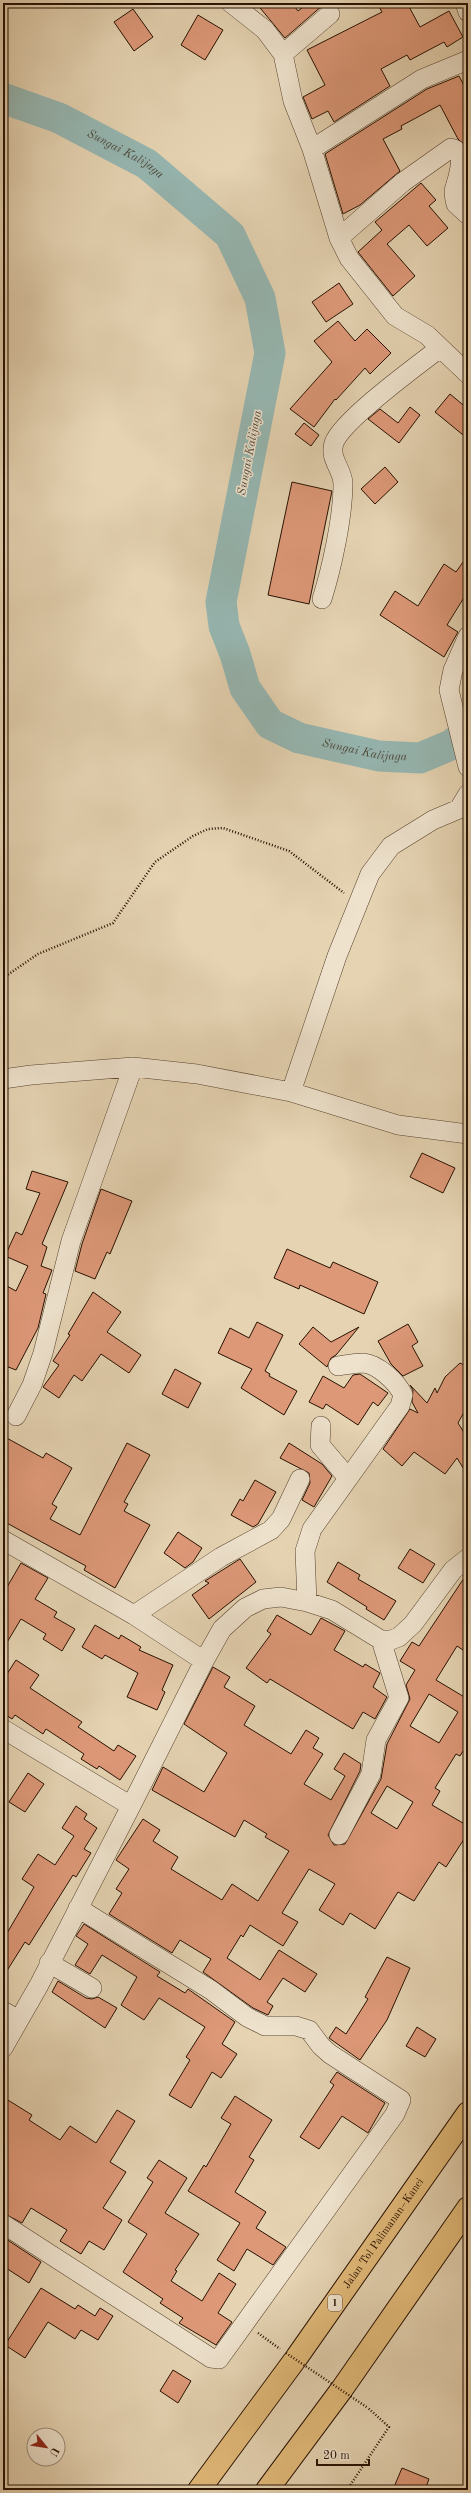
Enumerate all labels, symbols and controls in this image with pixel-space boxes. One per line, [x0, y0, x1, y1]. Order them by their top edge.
water label: Sungai Kalijaga [85, 128, 166, 182]
water label: Sungai Kalijaga [236, 409, 264, 496]
water label: Sungai Kalijaga [321, 737, 408, 763]
street label: Jalan Tol Palimanan–Kanci [341, 2176, 426, 2291]
road number: 1 [328, 2295, 342, 2311]
north arrow [26, 2427, 66, 2467]
scale bar [317, 2441, 369, 2467]
text: U [46, 2445, 60, 2458]
text: 20 m [323, 2450, 350, 2462]

